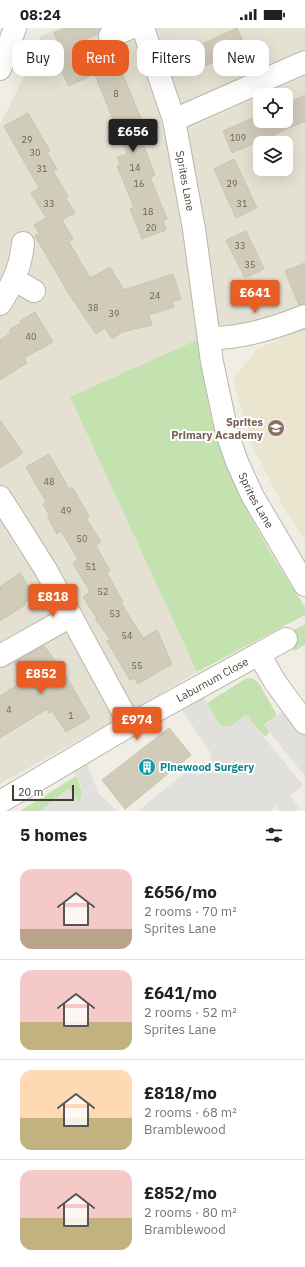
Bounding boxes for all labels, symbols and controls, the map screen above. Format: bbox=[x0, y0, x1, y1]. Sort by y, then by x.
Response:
text: 08:24 bbox=[20, 5, 61, 24]
chip: Buy bbox=[12, 40, 64, 76]
chip: Rent bbox=[72, 40, 129, 76]
chip: Filters bbox=[137, 40, 205, 76]
chip: New bbox=[213, 40, 269, 76]
house number: 8 bbox=[113, 88, 119, 99]
map controls bbox=[253, 88, 293, 176]
button: locate bbox=[253, 88, 293, 128]
pin: £656 bbox=[109, 119, 157, 153]
text: £656 bbox=[118, 123, 148, 140]
house number: 109 bbox=[230, 132, 246, 143]
house number: 29 bbox=[22, 134, 32, 145]
button: layers bbox=[253, 136, 293, 176]
house number: 30 bbox=[30, 147, 40, 158]
street label: Sprites Lane bbox=[173, 150, 198, 212]
house number: 14 bbox=[130, 162, 140, 173]
house number: 31 bbox=[37, 163, 47, 174]
house number: 16 bbox=[134, 178, 144, 189]
house number: 29 bbox=[227, 178, 237, 189]
house number: 33 bbox=[44, 198, 54, 209]
house number: 31 bbox=[237, 198, 247, 209]
house number: 18 bbox=[143, 206, 153, 217]
house number: 20 bbox=[146, 222, 156, 233]
house number: 33 bbox=[235, 240, 245, 251]
house number: 35 bbox=[245, 259, 255, 270]
pin: £641 bbox=[231, 280, 279, 314]
text: £641 bbox=[240, 284, 270, 301]
house number: 24 bbox=[150, 290, 160, 301]
house number: 38 bbox=[88, 302, 98, 313]
house number: 39 bbox=[109, 308, 119, 319]
house number: 40 bbox=[26, 331, 36, 342]
place label: Sprites Primary Academy bbox=[171, 415, 263, 442]
school or university icon: Sprites Primary Academy bbox=[266, 418, 286, 438]
street label: Sprites Lane bbox=[236, 470, 277, 530]
house number: 48 bbox=[44, 476, 54, 487]
house number: 49 bbox=[61, 505, 71, 516]
house number: 50 bbox=[77, 533, 87, 544]
house number: 51 bbox=[86, 561, 96, 572]
pin: £818 bbox=[29, 584, 77, 618]
house number: 52 bbox=[98, 586, 108, 597]
text: £818 bbox=[38, 588, 68, 605]
house number: 53 bbox=[110, 608, 120, 619]
house number: 54 bbox=[122, 630, 132, 641]
street label: Laburnum Close bbox=[174, 654, 251, 705]
house number: 55 bbox=[132, 660, 142, 671]
pin: £852 bbox=[17, 661, 65, 695]
text: £852 bbox=[26, 665, 56, 682]
house number: 4 bbox=[6, 704, 12, 715]
pin: £974 bbox=[113, 707, 161, 741]
house number: 1 bbox=[68, 710, 74, 721]
text: £974 bbox=[122, 711, 152, 728]
building icon: Pinewood Surgery bbox=[137, 757, 157, 777]
place label: Pinewood Surgery bbox=[160, 760, 254, 774]
scale bar bbox=[12, 783, 74, 802]
text: 20 m bbox=[18, 785, 43, 799]
text: 5 homes bbox=[20, 824, 87, 846]
icon: filters bbox=[263, 824, 285, 846]
text: £656/mo bbox=[144, 881, 217, 903]
icon: home bbox=[52, 885, 100, 933]
text: 2 rooms · 70 m² bbox=[144, 903, 237, 920]
text: Sprites Lane bbox=[144, 920, 216, 937]
text: £641/mo bbox=[144, 982, 217, 1004]
icon: home bbox=[52, 986, 100, 1034]
text: 2 rooms · 52 m² bbox=[144, 1004, 237, 1021]
text: Sprites Lane bbox=[144, 1021, 216, 1038]
text: £818/mo bbox=[144, 1082, 217, 1104]
icon: home bbox=[52, 1086, 100, 1134]
text: 2 rooms · 68 m² bbox=[144, 1104, 237, 1121]
text: Bramblewood bbox=[144, 1121, 226, 1138]
text: £852/mo bbox=[144, 1182, 217, 1204]
icon: home bbox=[52, 1186, 100, 1234]
text: 2 rooms · 80 m² bbox=[144, 1204, 237, 1221]
text: Bramblewood bbox=[144, 1221, 226, 1238]

